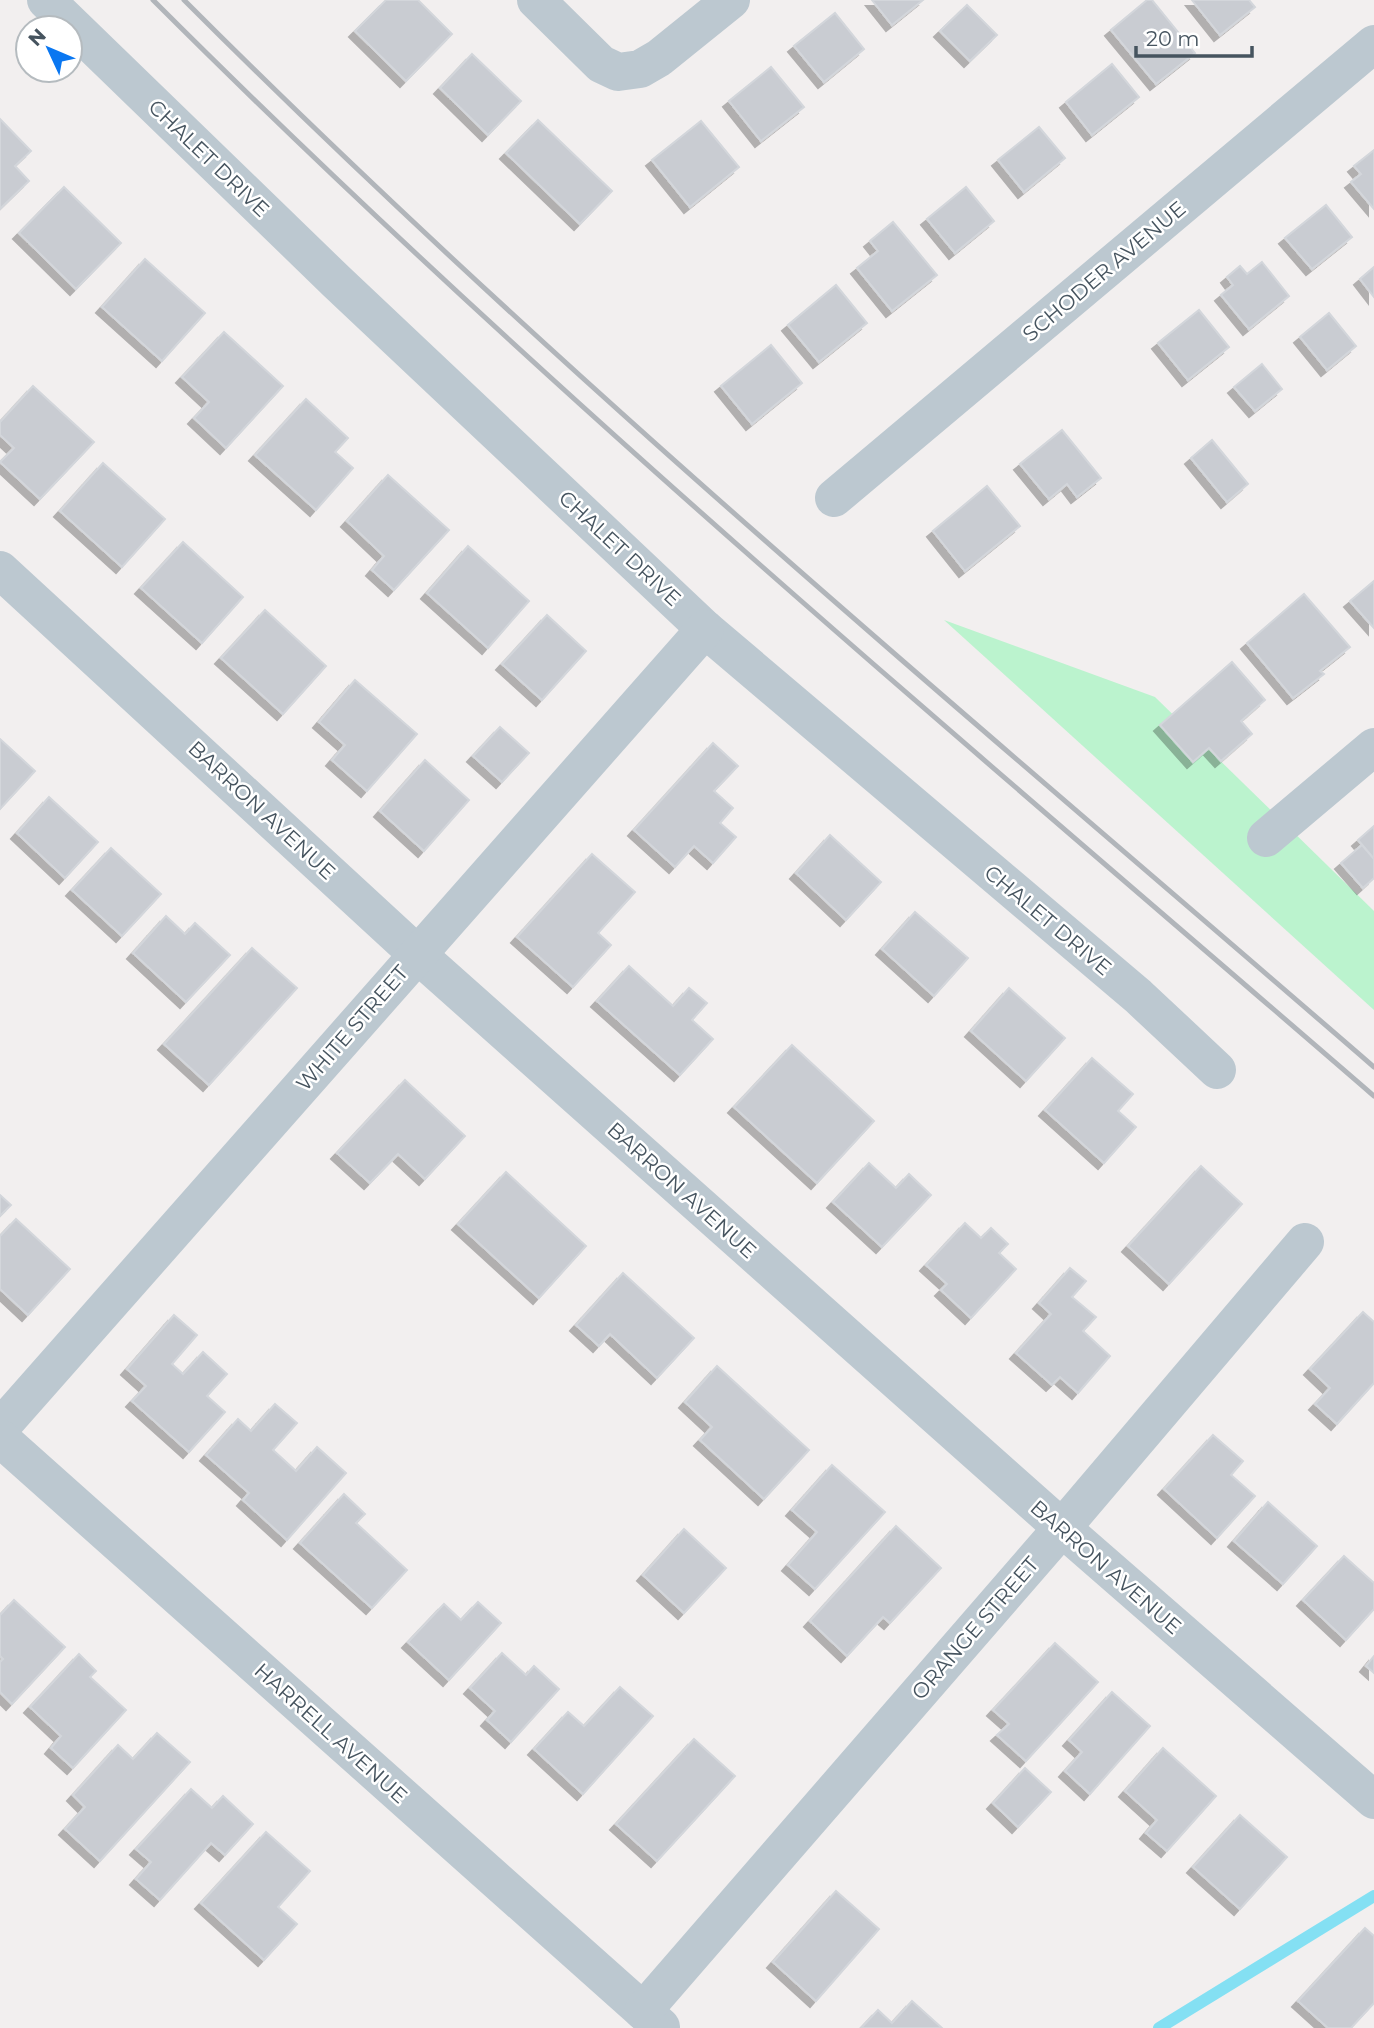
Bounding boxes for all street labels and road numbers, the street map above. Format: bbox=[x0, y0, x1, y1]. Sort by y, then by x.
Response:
street label: CHALET DRIVE bbox=[144, 94, 274, 222]
street label: SCHODER AVENUE bbox=[1017, 196, 1191, 346]
street label: CHALET DRIVE bbox=[554, 485, 686, 611]
street label: BARRON AVENUE bbox=[183, 735, 341, 885]
street label: CHALET DRIVE bbox=[979, 860, 1117, 980]
street label: WHITE STREET bbox=[291, 960, 413, 1096]
street label: BARRON AVENUE bbox=[602, 1117, 762, 1263]
street label: BARRON AVENUE bbox=[1025, 1495, 1187, 1639]
street label: ORANGE STREET bbox=[906, 1552, 1044, 1704]
street label: HARRELL AVENUE bbox=[249, 1658, 413, 1808]

